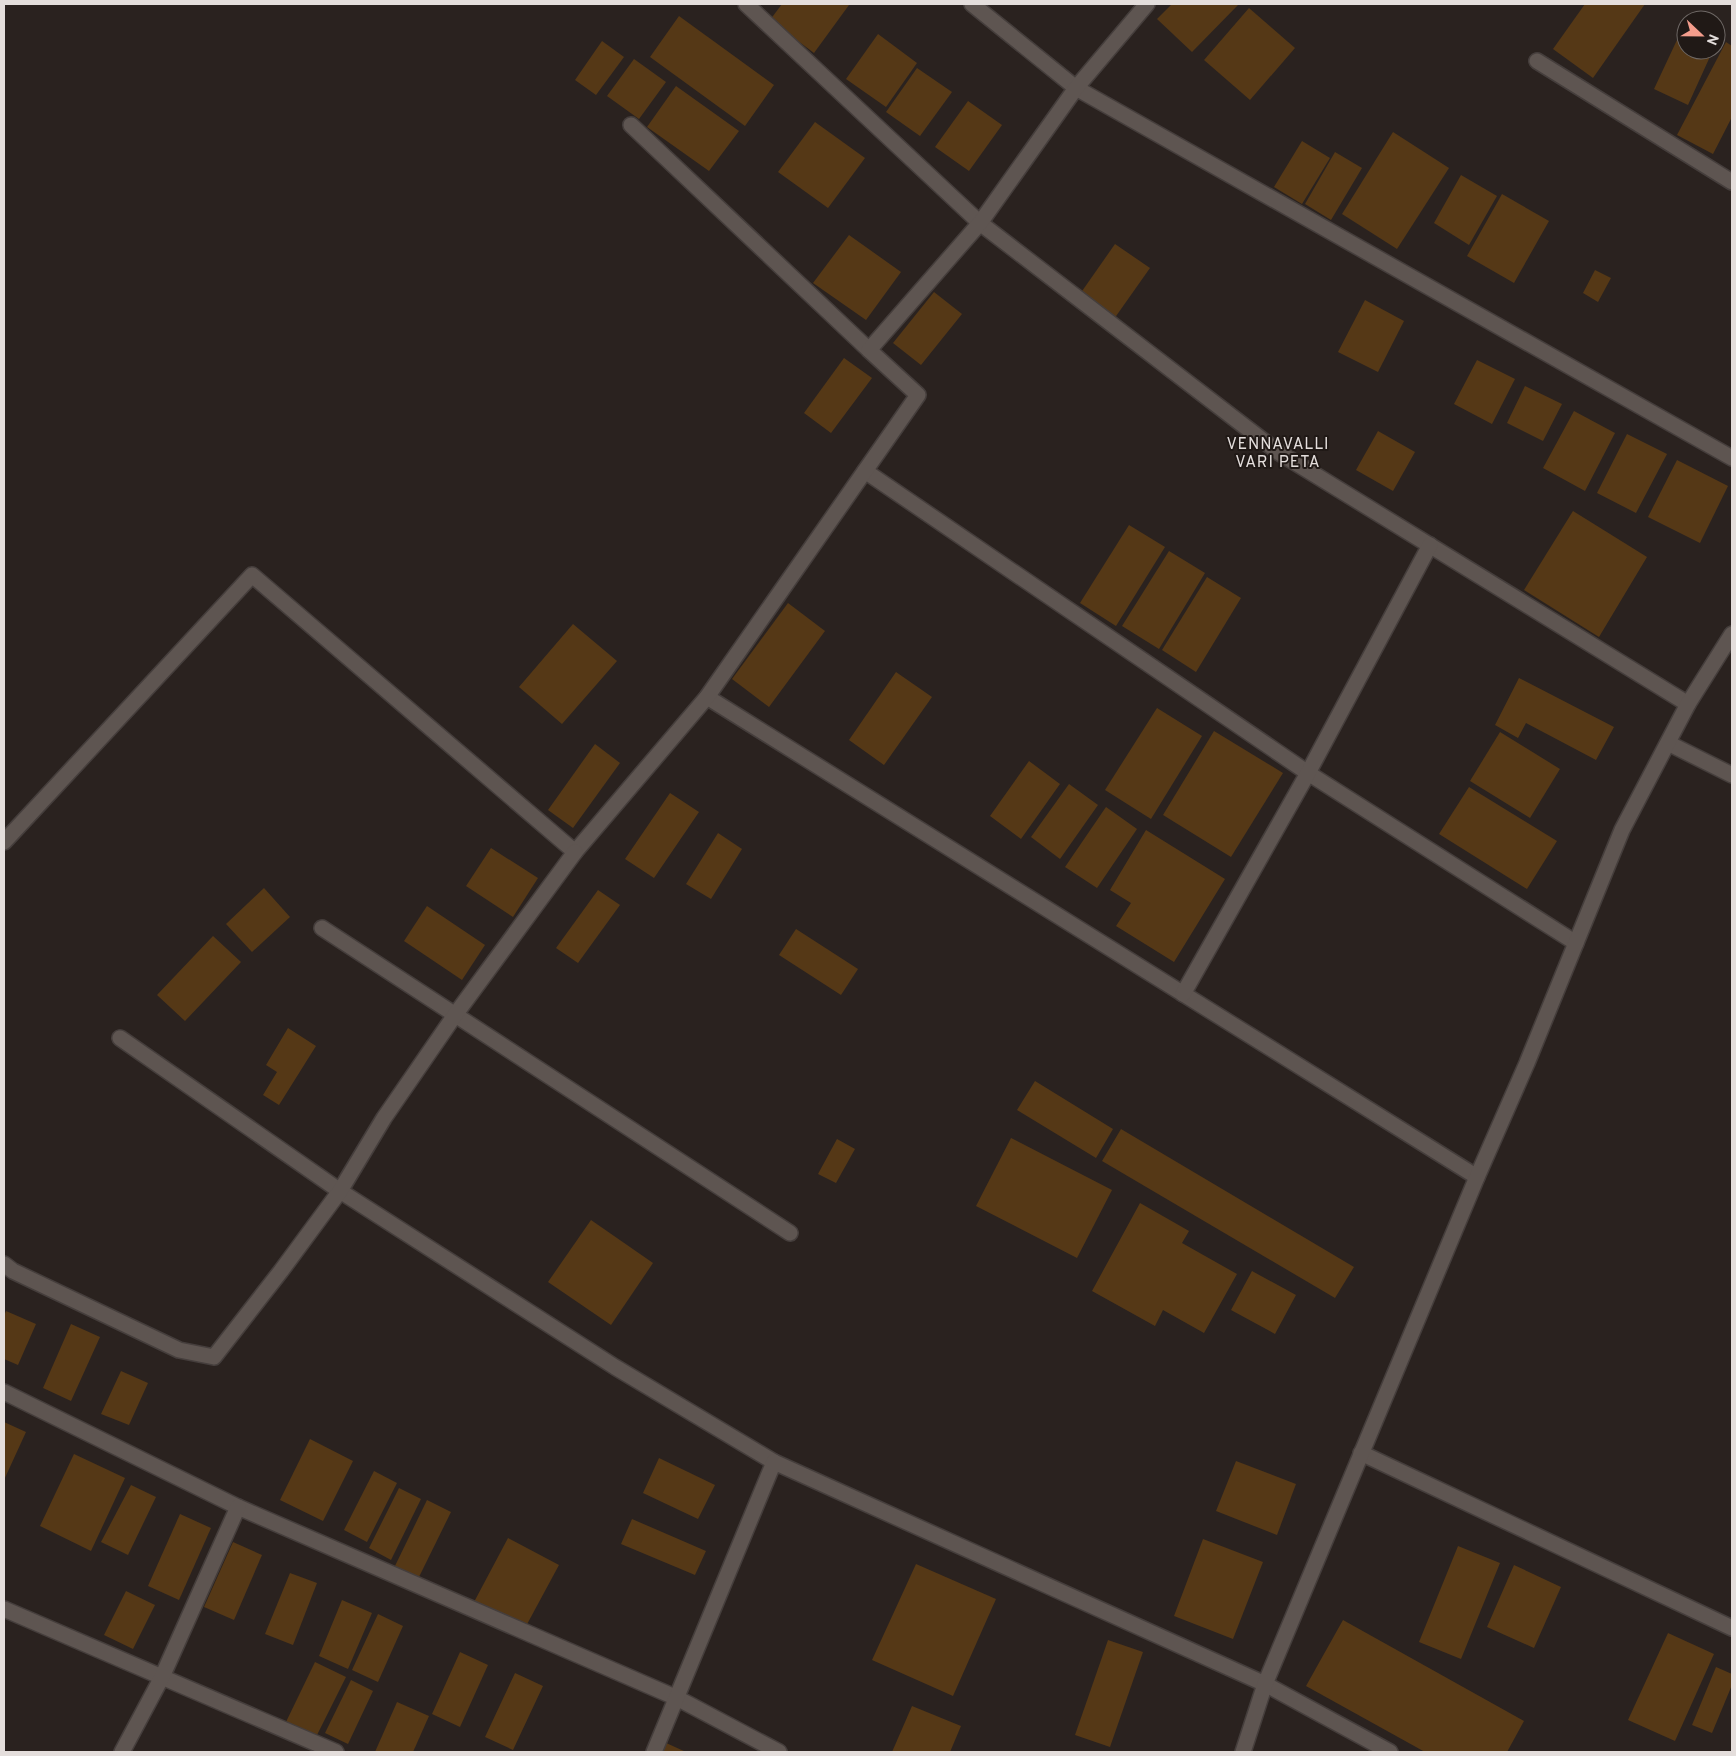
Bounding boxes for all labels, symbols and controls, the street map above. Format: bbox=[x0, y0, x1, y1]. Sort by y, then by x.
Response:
north arrow bbox=[1676, 10, 1726, 60]
text: N bbox=[1702, 31, 1721, 47]
district label: VENNAVALLI VARI PETA bbox=[1226, 435, 1330, 473]

